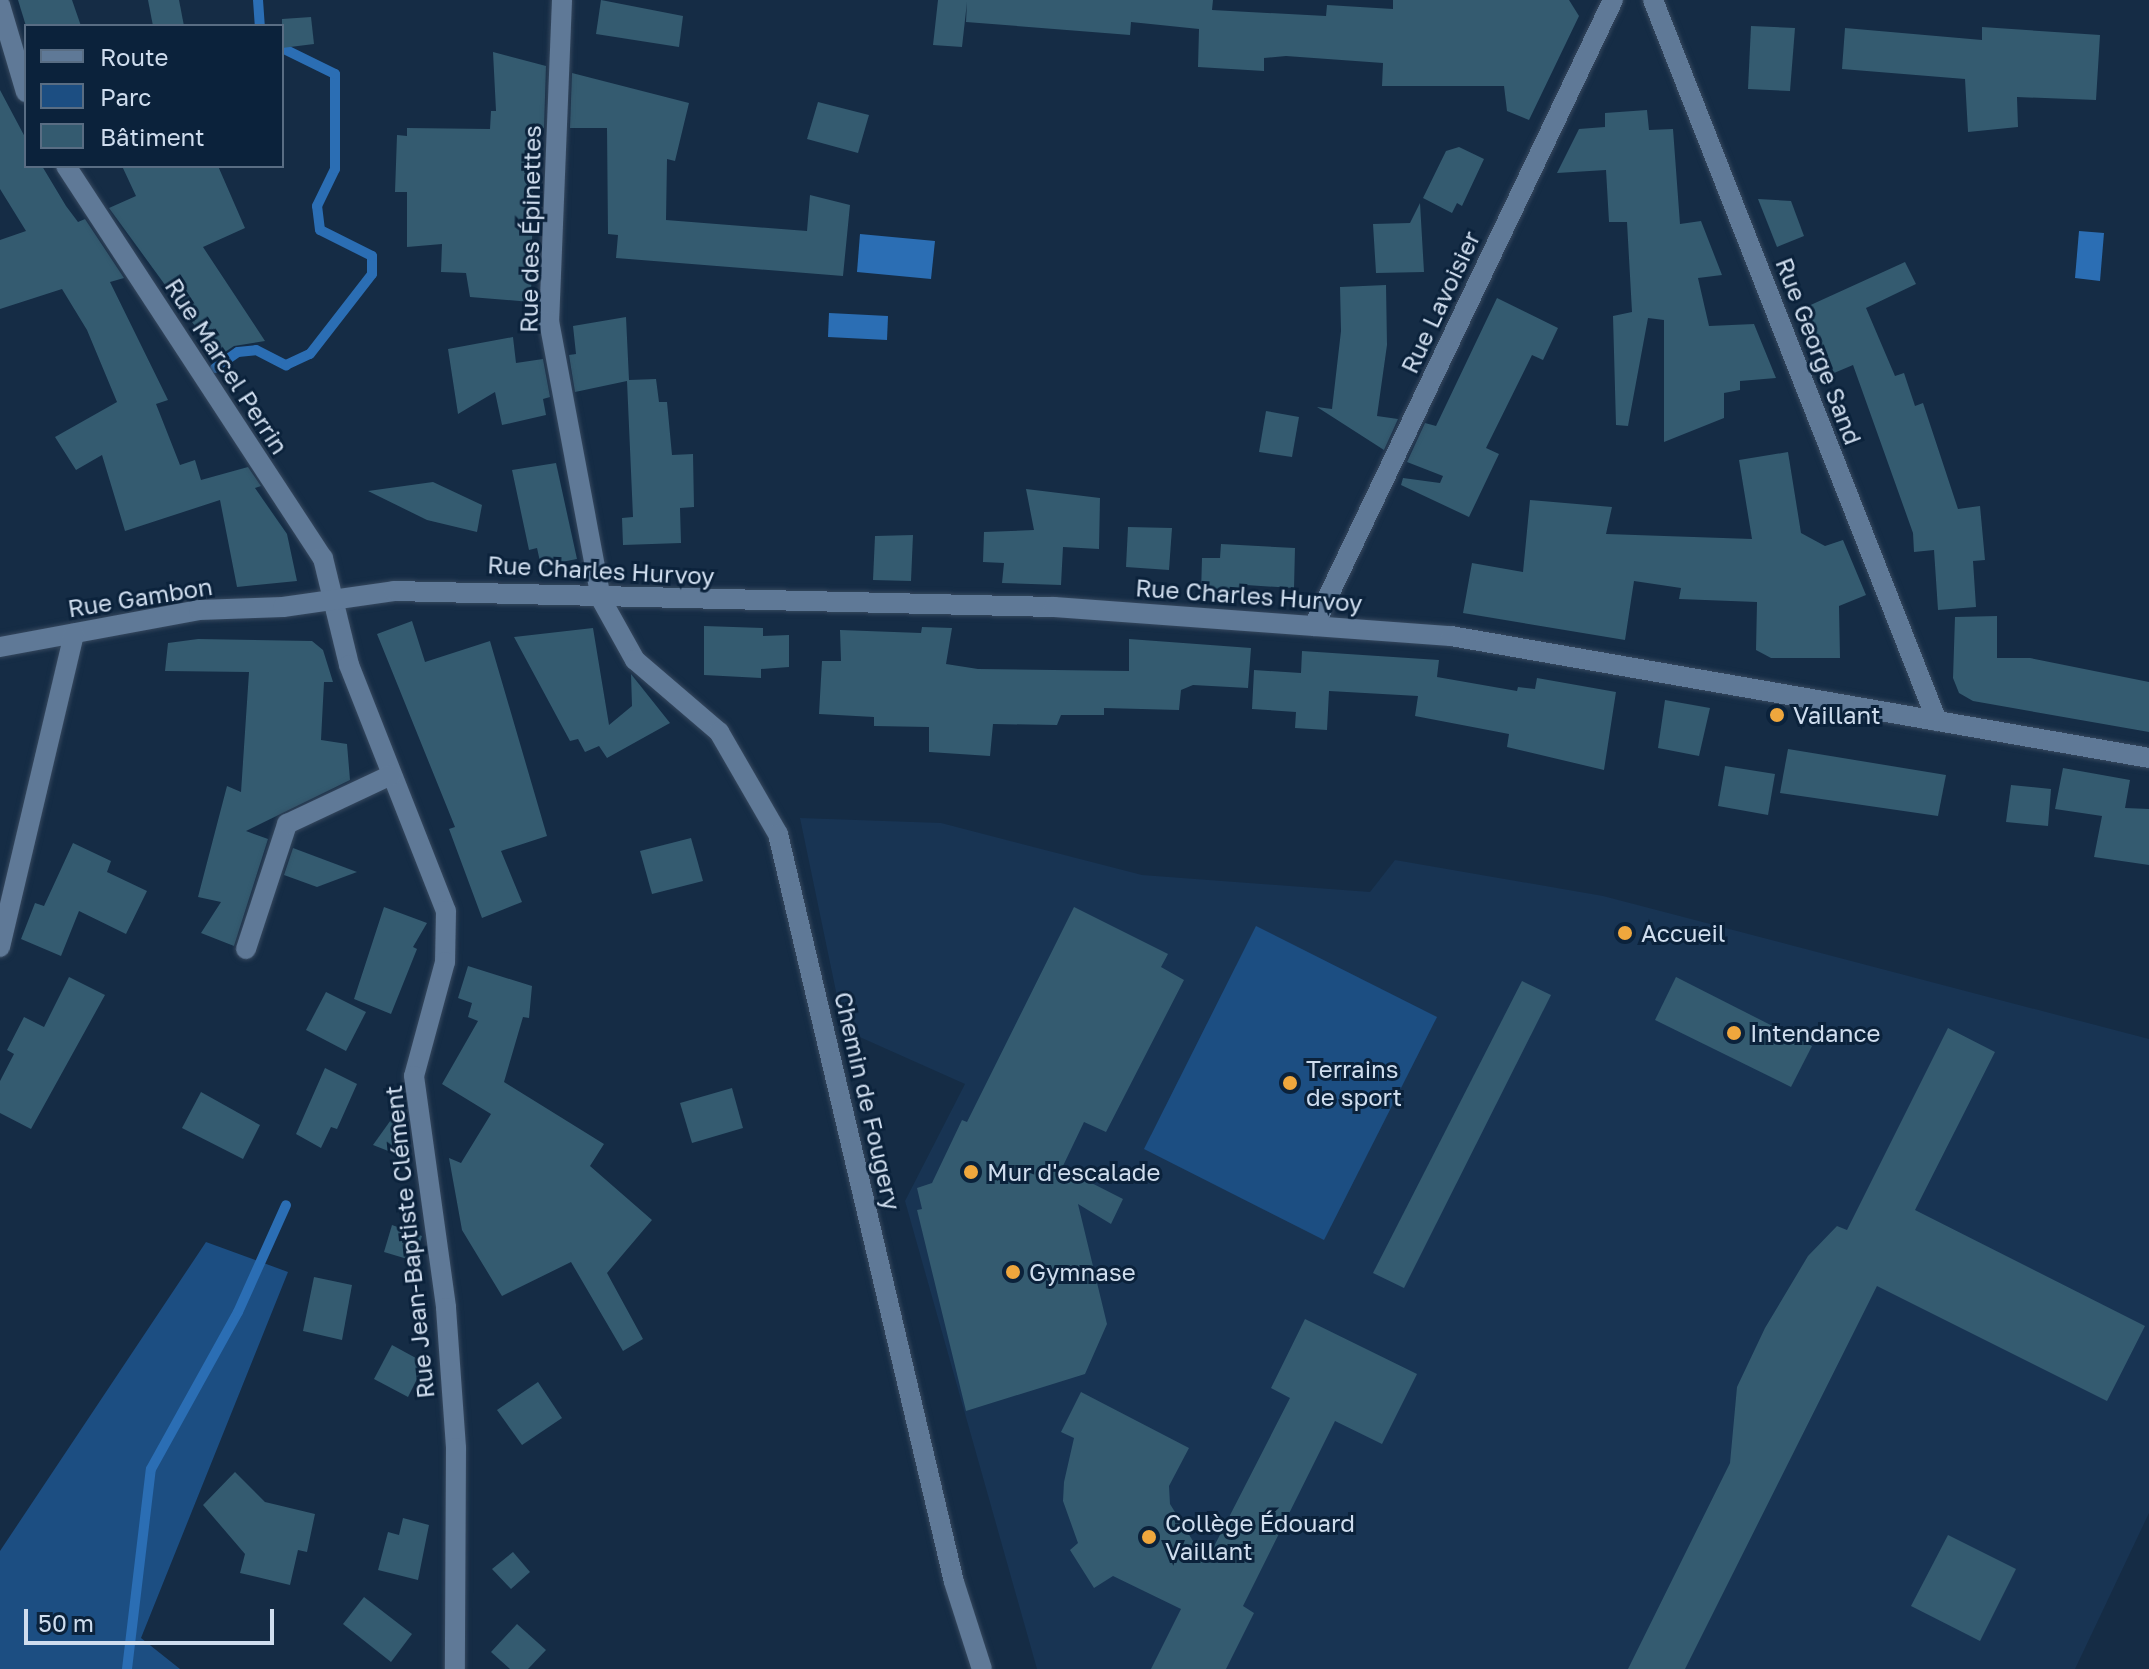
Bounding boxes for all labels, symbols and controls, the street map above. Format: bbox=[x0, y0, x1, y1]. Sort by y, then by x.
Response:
legend bbox=[24, 24, 284, 168]
text: Route bbox=[100, 42, 169, 71]
text: Parc bbox=[100, 82, 151, 111]
text: Bâtiment bbox=[100, 122, 205, 151]
street label: Rue des Épinettes bbox=[514, 125, 546, 333]
street label: Rue Lavoisier bbox=[1395, 226, 1485, 378]
street label: Rue George Sand bbox=[1770, 254, 1868, 448]
street label: Rue Marcel Perrin bbox=[159, 273, 295, 459]
street label: Rue Charles Hurvoy bbox=[487, 550, 715, 590]
street label: Rue Gambon bbox=[66, 571, 214, 623]
street label: Rue Charles Hurvoy bbox=[1135, 573, 1363, 617]
place label: Vaillant bbox=[1793, 701, 1881, 729]
marker: Vaillant bbox=[1768, 706, 1786, 724]
place label: Accueil bbox=[1641, 919, 1726, 947]
marker: Accueil bbox=[1616, 924, 1634, 942]
street label: Chemin de Fougery bbox=[829, 989, 907, 1213]
place label: Intendance bbox=[1750, 1019, 1880, 1047]
marker: Intendance bbox=[1725, 1024, 1743, 1042]
place label: Terrains de sport bbox=[1306, 1055, 1402, 1111]
marker: Terrains de sport bbox=[1281, 1074, 1299, 1092]
street label: Rue Jean-Baptiste Clément bbox=[378, 1084, 440, 1400]
place label: Mur d'escalade bbox=[987, 1158, 1161, 1186]
marker: Mur d'escalade bbox=[962, 1163, 980, 1181]
place label: Gymnase bbox=[1029, 1258, 1136, 1286]
marker: Gymnase bbox=[1004, 1263, 1022, 1281]
place label: Collège Édouard Vaillant bbox=[1165, 1509, 1355, 1565]
marker: Collège Édouard Vaillant bbox=[1140, 1528, 1158, 1546]
scale bar bbox=[28, 1593, 278, 1643]
text: 50 m bbox=[38, 1608, 94, 1637]

